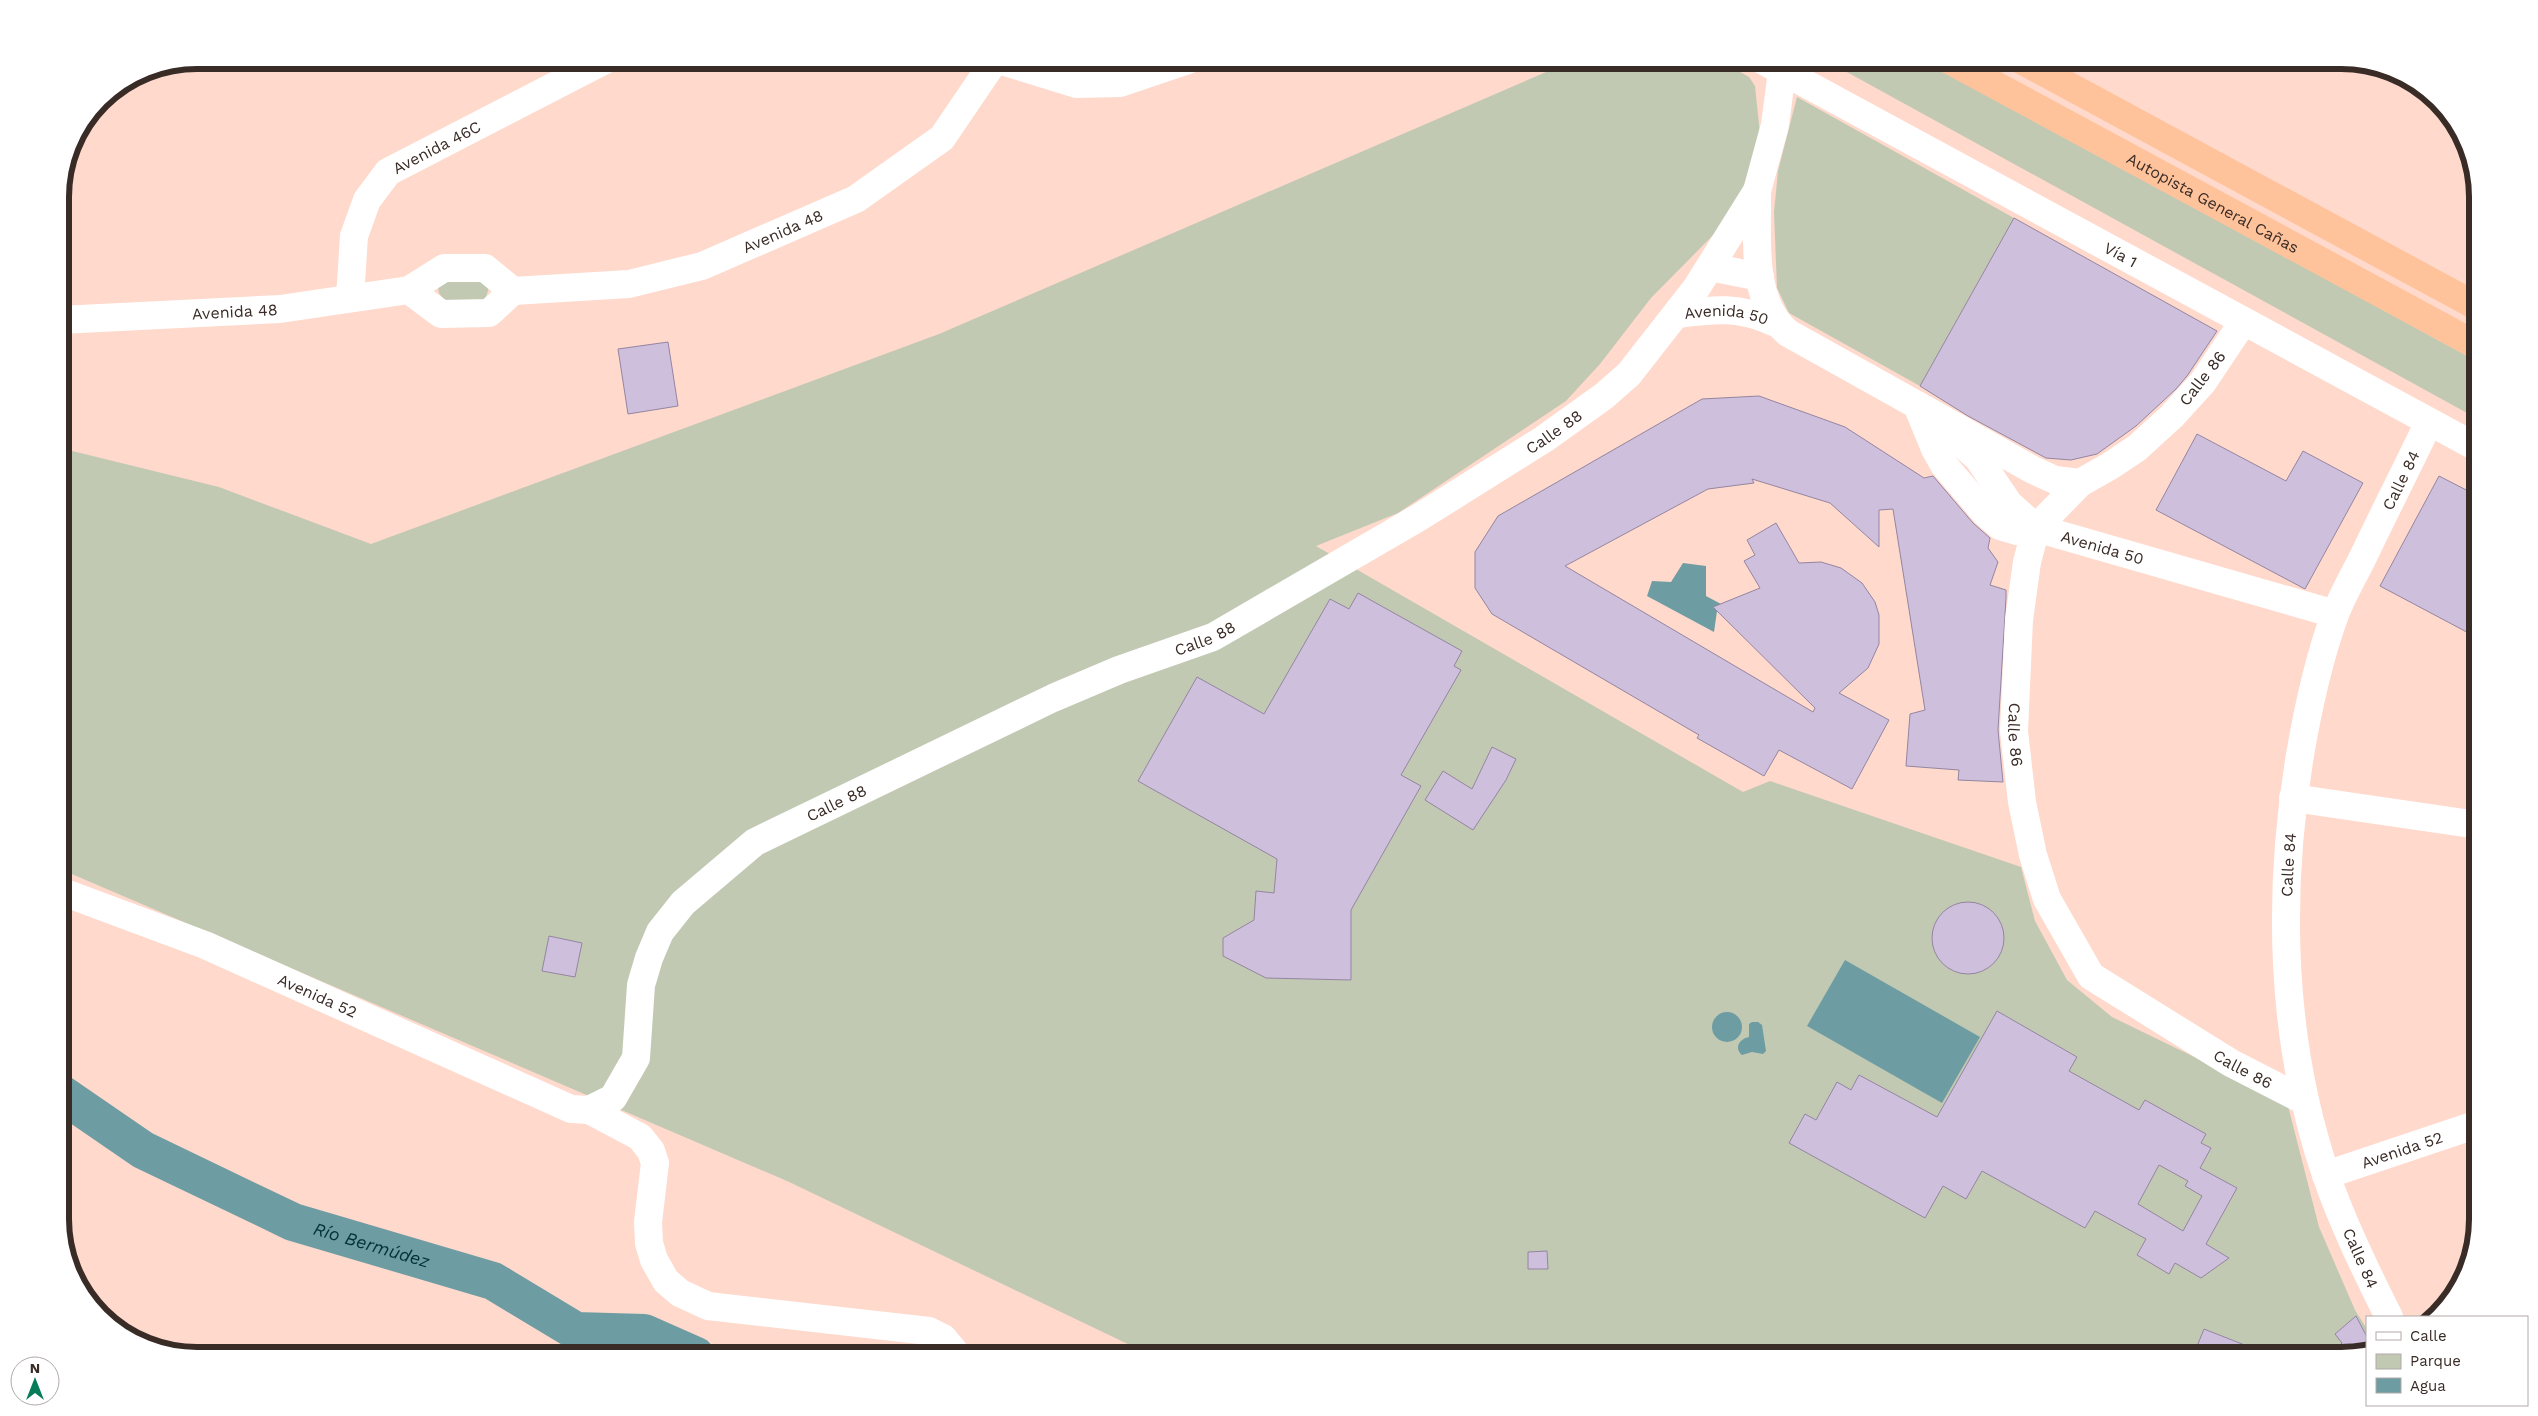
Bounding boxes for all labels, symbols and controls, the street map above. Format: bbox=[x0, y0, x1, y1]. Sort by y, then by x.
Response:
street label: Avenida 46C bbox=[390, 117, 484, 178]
street label: Autopista General Cañas bbox=[2123, 149, 2302, 257]
street label: Avenida 48 bbox=[740, 206, 826, 257]
street label: Vía 1 bbox=[2101, 238, 2140, 271]
street label: Avenida 48 bbox=[192, 300, 278, 323]
street label: Avenida 50 bbox=[1683, 301, 1771, 329]
street label: Calle 86 bbox=[2175, 347, 2230, 409]
street label: Calle 88 bbox=[1522, 406, 1586, 458]
street label: Calle 84 bbox=[2378, 447, 2424, 513]
street label: Avenida 50 bbox=[2059, 527, 2146, 569]
street label: Calle 88 bbox=[1172, 617, 1239, 660]
street label: Calle 86 bbox=[2004, 702, 2027, 768]
street label: Calle 88 bbox=[803, 781, 870, 826]
street label: Calle 84 bbox=[2277, 832, 2300, 897]
street label: Avenida 52 bbox=[275, 970, 360, 1022]
street label: Calle 86 bbox=[2210, 1046, 2276, 1093]
street label: Avenida 52 bbox=[2359, 1128, 2445, 1172]
water label: Río Bermúdez bbox=[311, 1218, 433, 1272]
street label: Calle 84 bbox=[2339, 1225, 2382, 1292]
legend bbox=[2366, 1316, 2528, 1406]
text: Calle bbox=[2410, 1327, 2447, 1345]
text: Parque bbox=[2410, 1352, 2461, 1370]
north arrow bbox=[10, 1356, 60, 1406]
text: N bbox=[30, 1360, 40, 1376]
text: Agua bbox=[2410, 1377, 2446, 1395]

